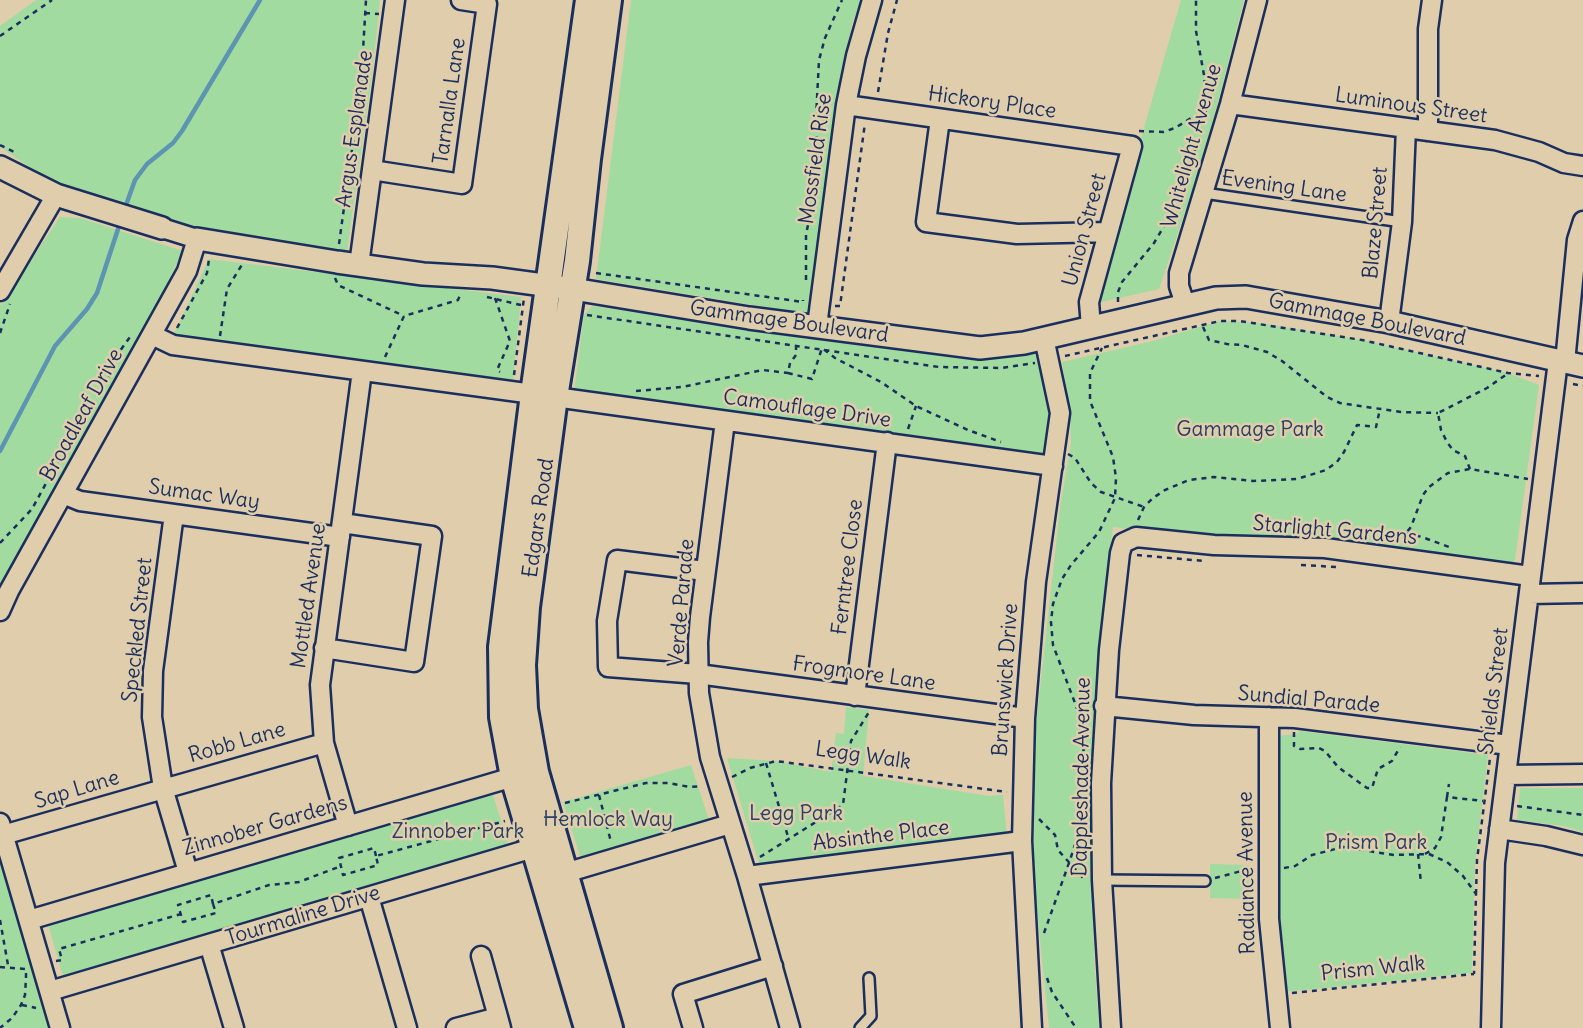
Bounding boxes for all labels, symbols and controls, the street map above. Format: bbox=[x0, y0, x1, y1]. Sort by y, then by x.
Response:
street label: Tarnalla Lane bbox=[429, 36, 471, 166]
street label: Argus Esplanade bbox=[331, 49, 379, 209]
street label: Whitelight Avenue bbox=[1157, 61, 1227, 231]
street label: Hickory Place bbox=[926, 82, 1058, 124]
street label: Luminous Street bbox=[1333, 83, 1489, 129]
street label: Mossfield Rise bbox=[794, 92, 838, 226]
street label: Evening Lane bbox=[1220, 166, 1348, 208]
street label: Blaze Street bbox=[1359, 166, 1393, 280]
street label: Union Street bbox=[1058, 171, 1112, 289]
street label: Gammage Boulevard bbox=[1266, 289, 1468, 351]
street label: Gammage Boulevard bbox=[688, 296, 890, 348]
street label: Broadleaf Drive bbox=[35, 344, 129, 486]
street label: Camouflage Drive bbox=[721, 385, 893, 433]
park label: Gammage Park bbox=[1176, 417, 1324, 443]
street label: Edgars Road bbox=[518, 457, 560, 579]
street label: Sumac Way bbox=[147, 475, 261, 515]
street label: Ferntree Close bbox=[827, 498, 869, 636]
street label: Starlight Gardens bbox=[1252, 511, 1418, 551]
street label: Mottled Avenue bbox=[286, 522, 332, 670]
street label: Verde Parade bbox=[664, 538, 700, 668]
street label: Speckled Street bbox=[118, 556, 158, 704]
street label: Brunswick Drive bbox=[988, 603, 1024, 757]
street label: Shields Street bbox=[1474, 626, 1514, 756]
street label: Frogmore Lane bbox=[791, 651, 937, 697]
street label: Dappleshade Avenue bbox=[1068, 677, 1096, 877]
street label: Sundial Parade bbox=[1237, 681, 1381, 719]
street label: Robb Lane bbox=[186, 717, 288, 769]
street label: Legg Walk bbox=[814, 737, 912, 775]
street label: Sap Lane bbox=[32, 765, 122, 815]
street label: Zinnober Gardens bbox=[180, 790, 350, 862]
street label: Radiance Avenue bbox=[1233, 791, 1261, 955]
park label: Legg Park bbox=[749, 801, 843, 827]
park label: Hemlock Way bbox=[543, 807, 673, 833]
street label: Absinthe Place bbox=[811, 815, 951, 857]
park label: Zinnober Park bbox=[392, 819, 524, 845]
park label: Prism Park bbox=[1325, 830, 1427, 856]
street label: Tourmaline Drive bbox=[223, 881, 383, 951]
street label: Prism Walk bbox=[1320, 951, 1426, 987]

